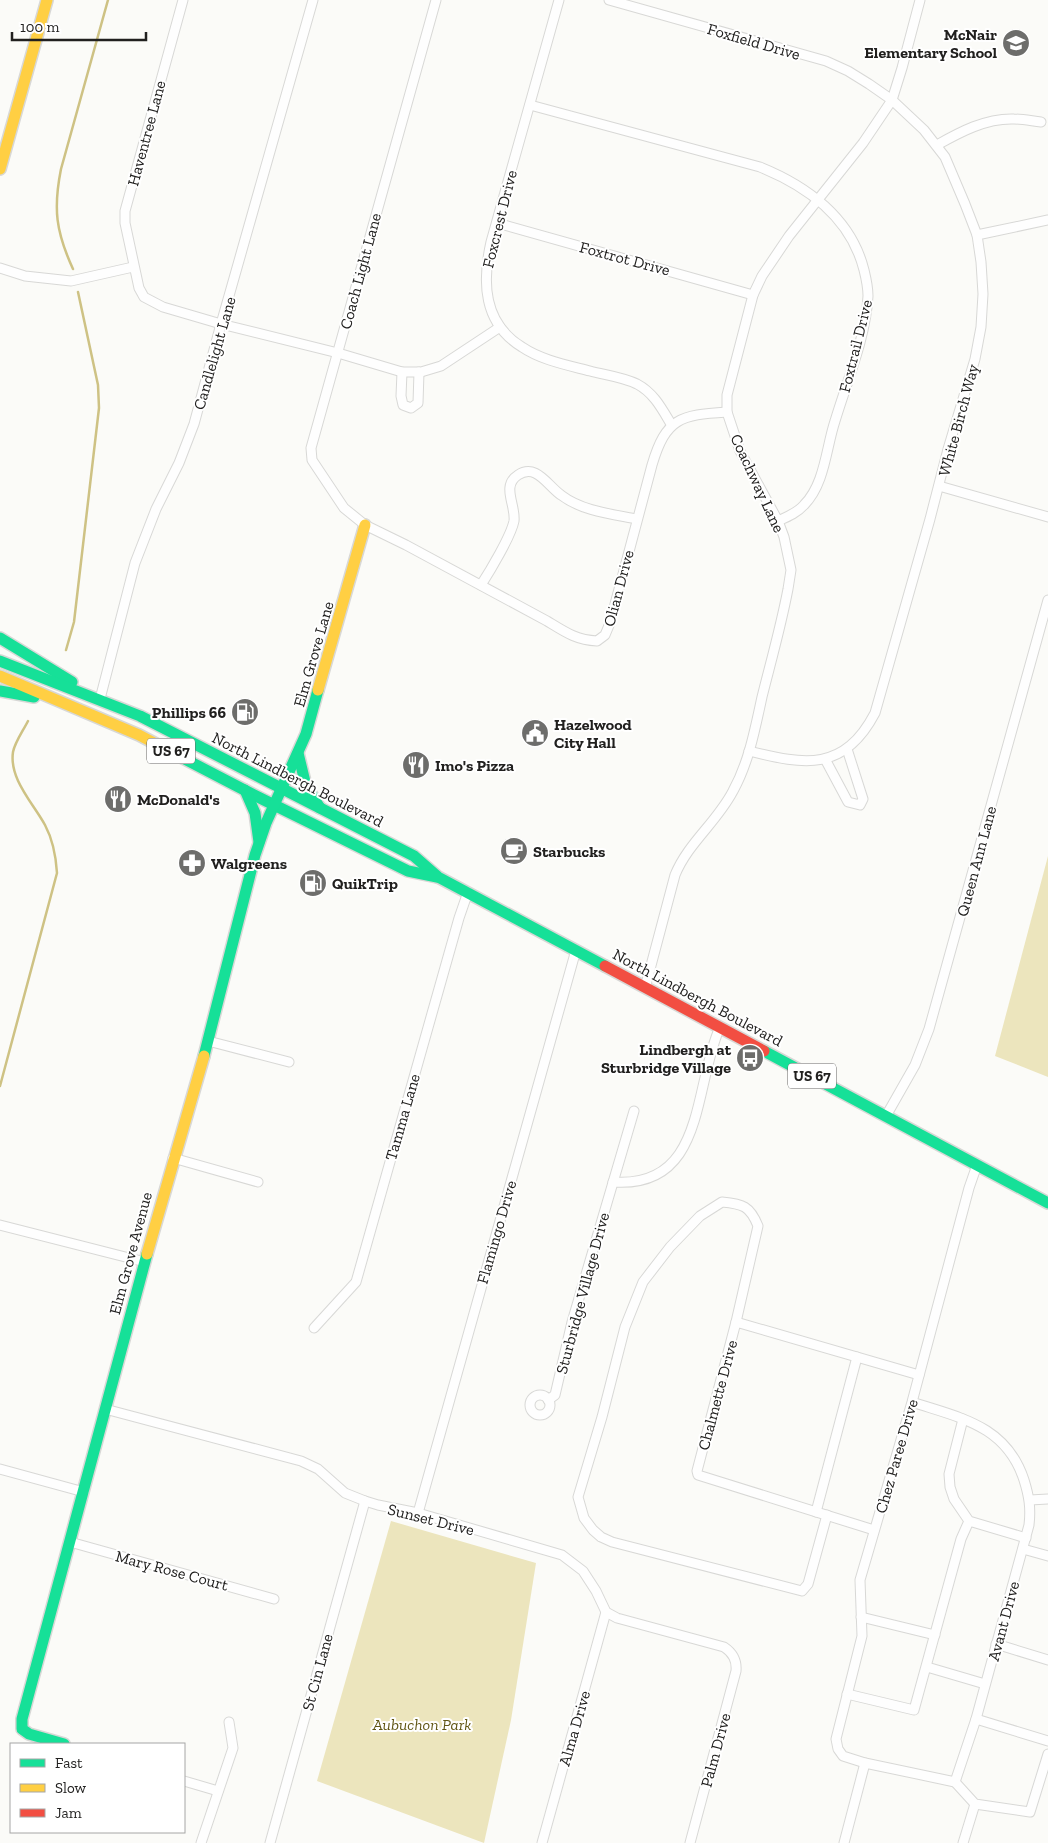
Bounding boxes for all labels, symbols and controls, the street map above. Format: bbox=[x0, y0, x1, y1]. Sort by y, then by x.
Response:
scale bar bbox=[12, 10, 146, 42]
text: 100 m bbox=[20, 18, 59, 36]
street label: Foxfield Drive bbox=[705, 19, 802, 64]
place label: McNair Elementary School bbox=[864, 25, 997, 62]
school or university icon: McNair Elementary School bbox=[1001, 28, 1031, 58]
street label: Haventree Lane bbox=[123, 78, 170, 188]
street label: Foxcrest Drive bbox=[478, 168, 521, 270]
street label: Coach Light Lane bbox=[336, 211, 385, 331]
street label: Foxtrot Drive bbox=[578, 237, 672, 280]
street label: Candlelight Lane bbox=[189, 294, 240, 412]
street label: Foxtrail Drive bbox=[835, 298, 876, 395]
street label: White Birch Way bbox=[934, 361, 983, 478]
street label: Coachway Lane bbox=[726, 431, 789, 536]
street label: Olian Drive bbox=[599, 548, 638, 628]
street label: Elm Grove Lane bbox=[289, 599, 338, 709]
fuel station icon: Phillips 66 bbox=[230, 697, 260, 727]
place label: Phillips 66 bbox=[152, 703, 226, 722]
place label: Hazelwood City Hall bbox=[554, 715, 632, 752]
public building icon: Hazelwood City Hall bbox=[520, 718, 550, 748]
street label: North Lindbergh Boulevard bbox=[209, 728, 387, 831]
road number: US 67 bbox=[147, 738, 195, 764]
restaurant icon: Imo's Pizza bbox=[401, 750, 431, 780]
place label: Imo's Pizza bbox=[435, 756, 514, 775]
restaurant icon: McDonald's bbox=[103, 784, 133, 814]
place label: McDonald's bbox=[137, 790, 220, 809]
street label: Queen Ann Lane bbox=[953, 804, 1000, 918]
cafe icon: Starbucks bbox=[499, 836, 529, 866]
place label: Starbucks bbox=[533, 842, 605, 861]
pharmacy icon: Walgreens bbox=[177, 848, 207, 878]
place label: Walgreens bbox=[211, 854, 287, 873]
fuel station icon: QuikTrip bbox=[298, 868, 328, 898]
place label: QuikTrip bbox=[332, 874, 398, 893]
street label: North Lindbergh Boulevard bbox=[610, 945, 786, 1050]
place label: Lindbergh at Sturbridge Village bbox=[601, 1040, 732, 1077]
bus stop icon: Lindbergh at Sturbridge Village bbox=[735, 1043, 765, 1073]
road number: US 67 bbox=[788, 1064, 836, 1088]
street label: Tamma Lane bbox=[381, 1072, 424, 1163]
street label: Flamingo Drive bbox=[473, 1178, 520, 1286]
street label: Elm Grove Avenue bbox=[105, 1190, 156, 1316]
street label: Sturbridge Village Drive bbox=[552, 1210, 613, 1376]
street label: Chalmette Drive bbox=[694, 1338, 741, 1452]
street label: Chez Paree Drive bbox=[871, 1397, 922, 1515]
street label: Sunset Drive bbox=[386, 1500, 476, 1539]
street label: Mary Rose Court bbox=[113, 1546, 230, 1595]
street label: Avant Drive bbox=[984, 1579, 1023, 1663]
street label: St Cin Lane bbox=[298, 1632, 337, 1713]
street label: Alma Drive bbox=[555, 1688, 594, 1768]
street label: Palm Drive bbox=[696, 1711, 735, 1789]
park label: Aubuchon Park bbox=[372, 1715, 471, 1734]
legend bbox=[10, 1743, 185, 1833]
text: Fast bbox=[55, 1754, 83, 1772]
text: Slow bbox=[55, 1779, 87, 1797]
text: Jam bbox=[55, 1804, 82, 1822]

